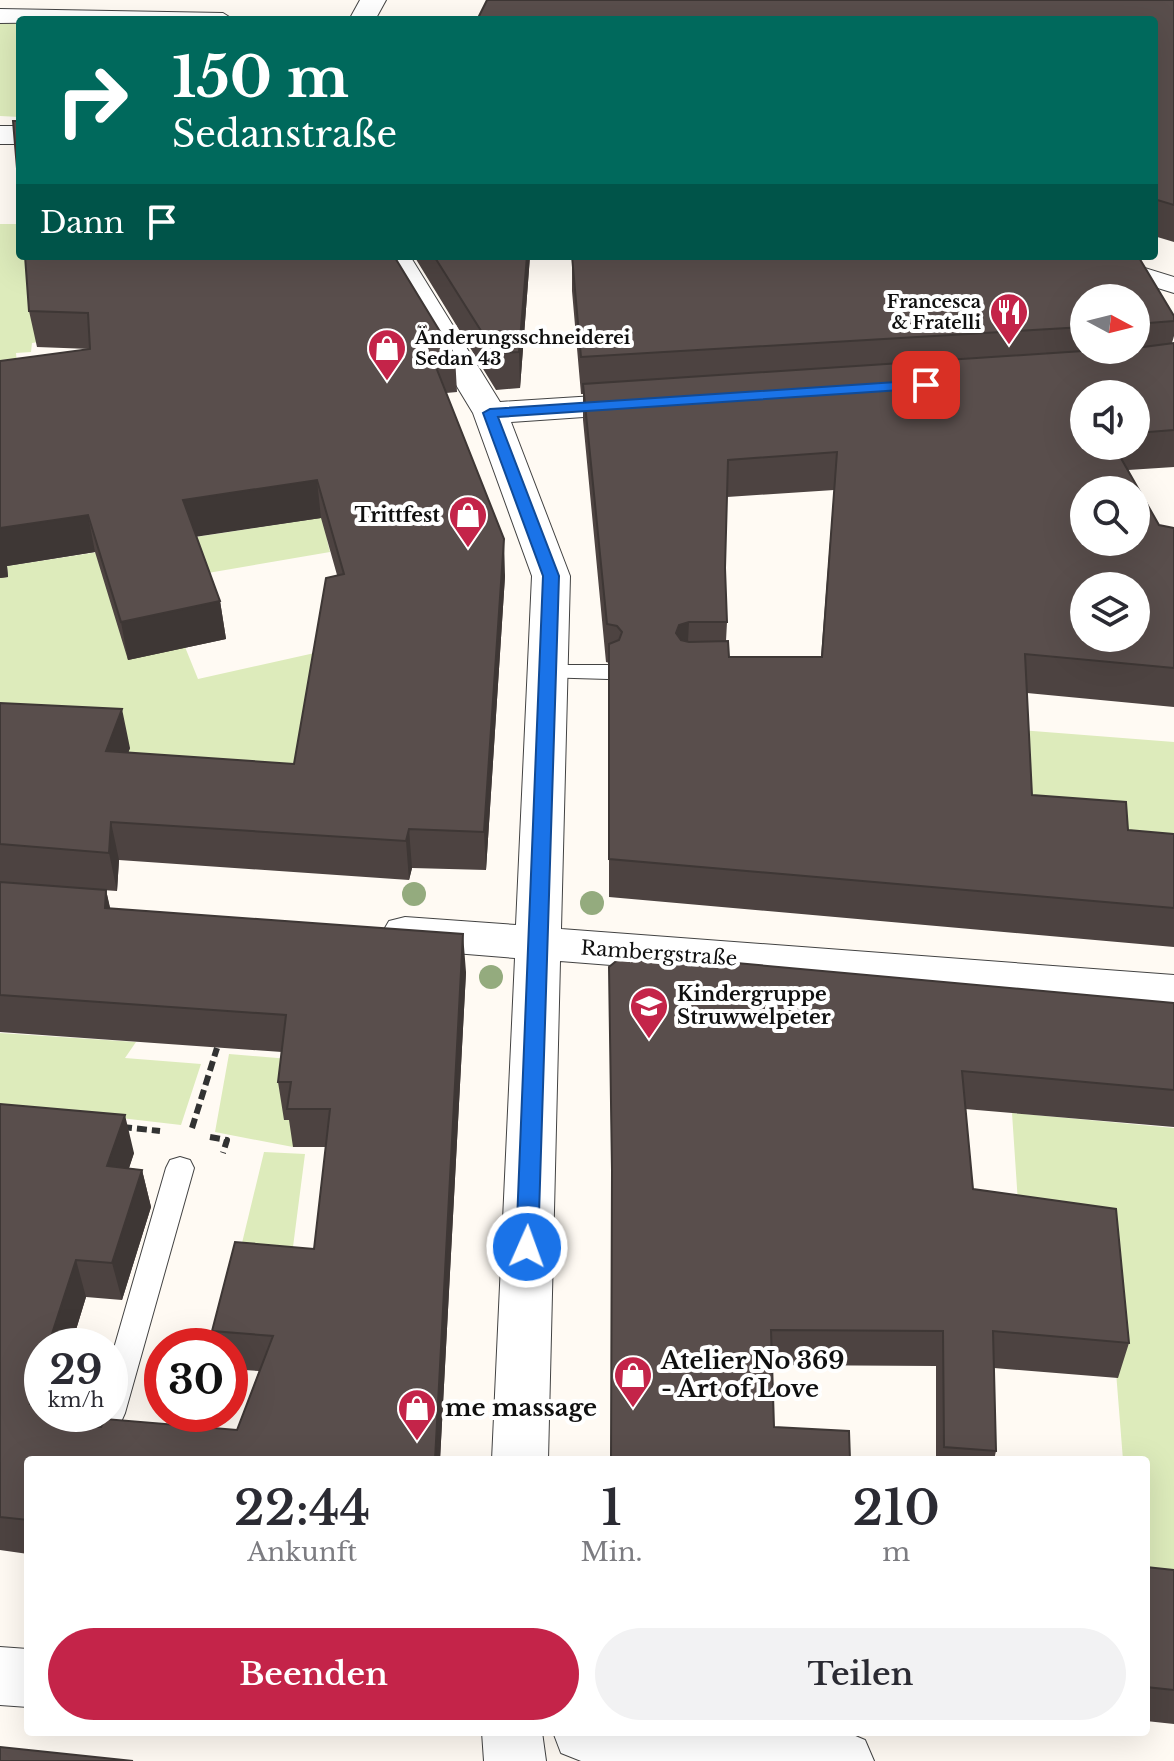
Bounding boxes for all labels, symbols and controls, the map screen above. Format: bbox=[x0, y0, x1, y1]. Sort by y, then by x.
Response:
text: 150 m bbox=[172, 43, 349, 112]
icon: right bbox=[40, 48, 144, 152]
text: Sedanstraße bbox=[172, 112, 397, 157]
icon: arrive bbox=[140, 200, 184, 244]
text: Dann bbox=[40, 204, 124, 241]
north arrow bbox=[1070, 284, 1150, 364]
map controls bbox=[1070, 284, 1150, 652]
place label: Francesca & Fratelli bbox=[887, 291, 982, 334]
restaurant icon: Francesca & Fratelli bbox=[988, 291, 1030, 346]
place label: Änderungsschneiderei Sedan 43 bbox=[414, 326, 631, 370]
shop icon: Änderungsschneiderei Sedan 43 bbox=[366, 327, 408, 382]
pin bbox=[892, 351, 960, 419]
icon: arrive bbox=[904, 363, 948, 407]
button: sound bbox=[1070, 380, 1150, 460]
button: search bbox=[1070, 476, 1150, 556]
shop icon: Trittfest bbox=[447, 494, 489, 549]
place label: Trittfest bbox=[354, 503, 440, 527]
button: layers bbox=[1070, 572, 1150, 652]
street label: Rambergstraße bbox=[580, 936, 738, 970]
place label: Kindergruppe Struwwelpeter bbox=[677, 982, 831, 1029]
school or university icon: Kindergruppe Struwwelpeter bbox=[628, 985, 670, 1040]
position arrow bbox=[485, 1205, 569, 1289]
speed limit sign: 30 bbox=[144, 1328, 248, 1432]
text: 29 bbox=[50, 1345, 103, 1395]
place label: Atelier No 369 - Art of Love bbox=[660, 1346, 844, 1403]
shop icon: Atelier No 369 - Art of Love bbox=[612, 1354, 654, 1409]
shop icon: me massage bbox=[396, 1387, 438, 1442]
text: km/h bbox=[48, 1388, 104, 1412]
place label: me massage bbox=[445, 1393, 597, 1422]
text: 22:44 bbox=[234, 1478, 370, 1538]
text: 1 bbox=[601, 1478, 622, 1538]
text: 210 bbox=[853, 1478, 940, 1538]
text: Ankunft bbox=[247, 1536, 357, 1568]
text: Min. bbox=[580, 1536, 643, 1568]
text: m bbox=[882, 1536, 910, 1568]
button: Beenden bbox=[48, 1628, 579, 1720]
button: Teilen bbox=[595, 1628, 1126, 1720]

